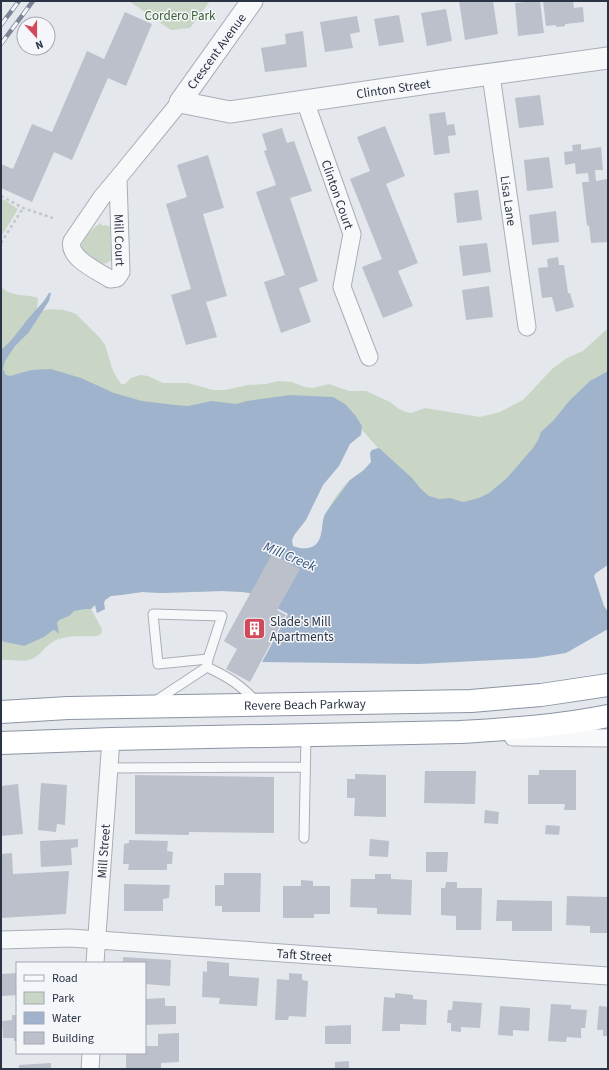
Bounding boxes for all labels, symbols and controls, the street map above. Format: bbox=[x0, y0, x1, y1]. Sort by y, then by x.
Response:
park label: Cordero Park bbox=[145, 7, 216, 25]
street label: Crescent Avenue bbox=[183, 10, 251, 93]
north arrow bbox=[16, 16, 56, 56]
text: N bbox=[33, 37, 46, 53]
street label: Clinton Street bbox=[355, 75, 432, 103]
street label: Clinton Court bbox=[316, 157, 358, 232]
street label: Lisa Lane bbox=[495, 175, 520, 227]
street label: Mill Court bbox=[109, 214, 129, 267]
water label: Mill Creek bbox=[260, 537, 319, 577]
place label: Slade's Mill Apartments bbox=[270, 613, 334, 646]
building icon: Slade's Mill Apartments bbox=[242, 615, 268, 641]
street label: Revere Beach Parkway bbox=[244, 695, 366, 715]
street label: Mill Street bbox=[93, 823, 115, 879]
street label: Taft Street bbox=[276, 945, 333, 967]
legend bbox=[16, 962, 146, 1054]
text: Road bbox=[52, 970, 78, 987]
text: Park bbox=[52, 990, 74, 1007]
text: Water bbox=[52, 1010, 82, 1027]
text: Building bbox=[52, 1030, 94, 1047]

